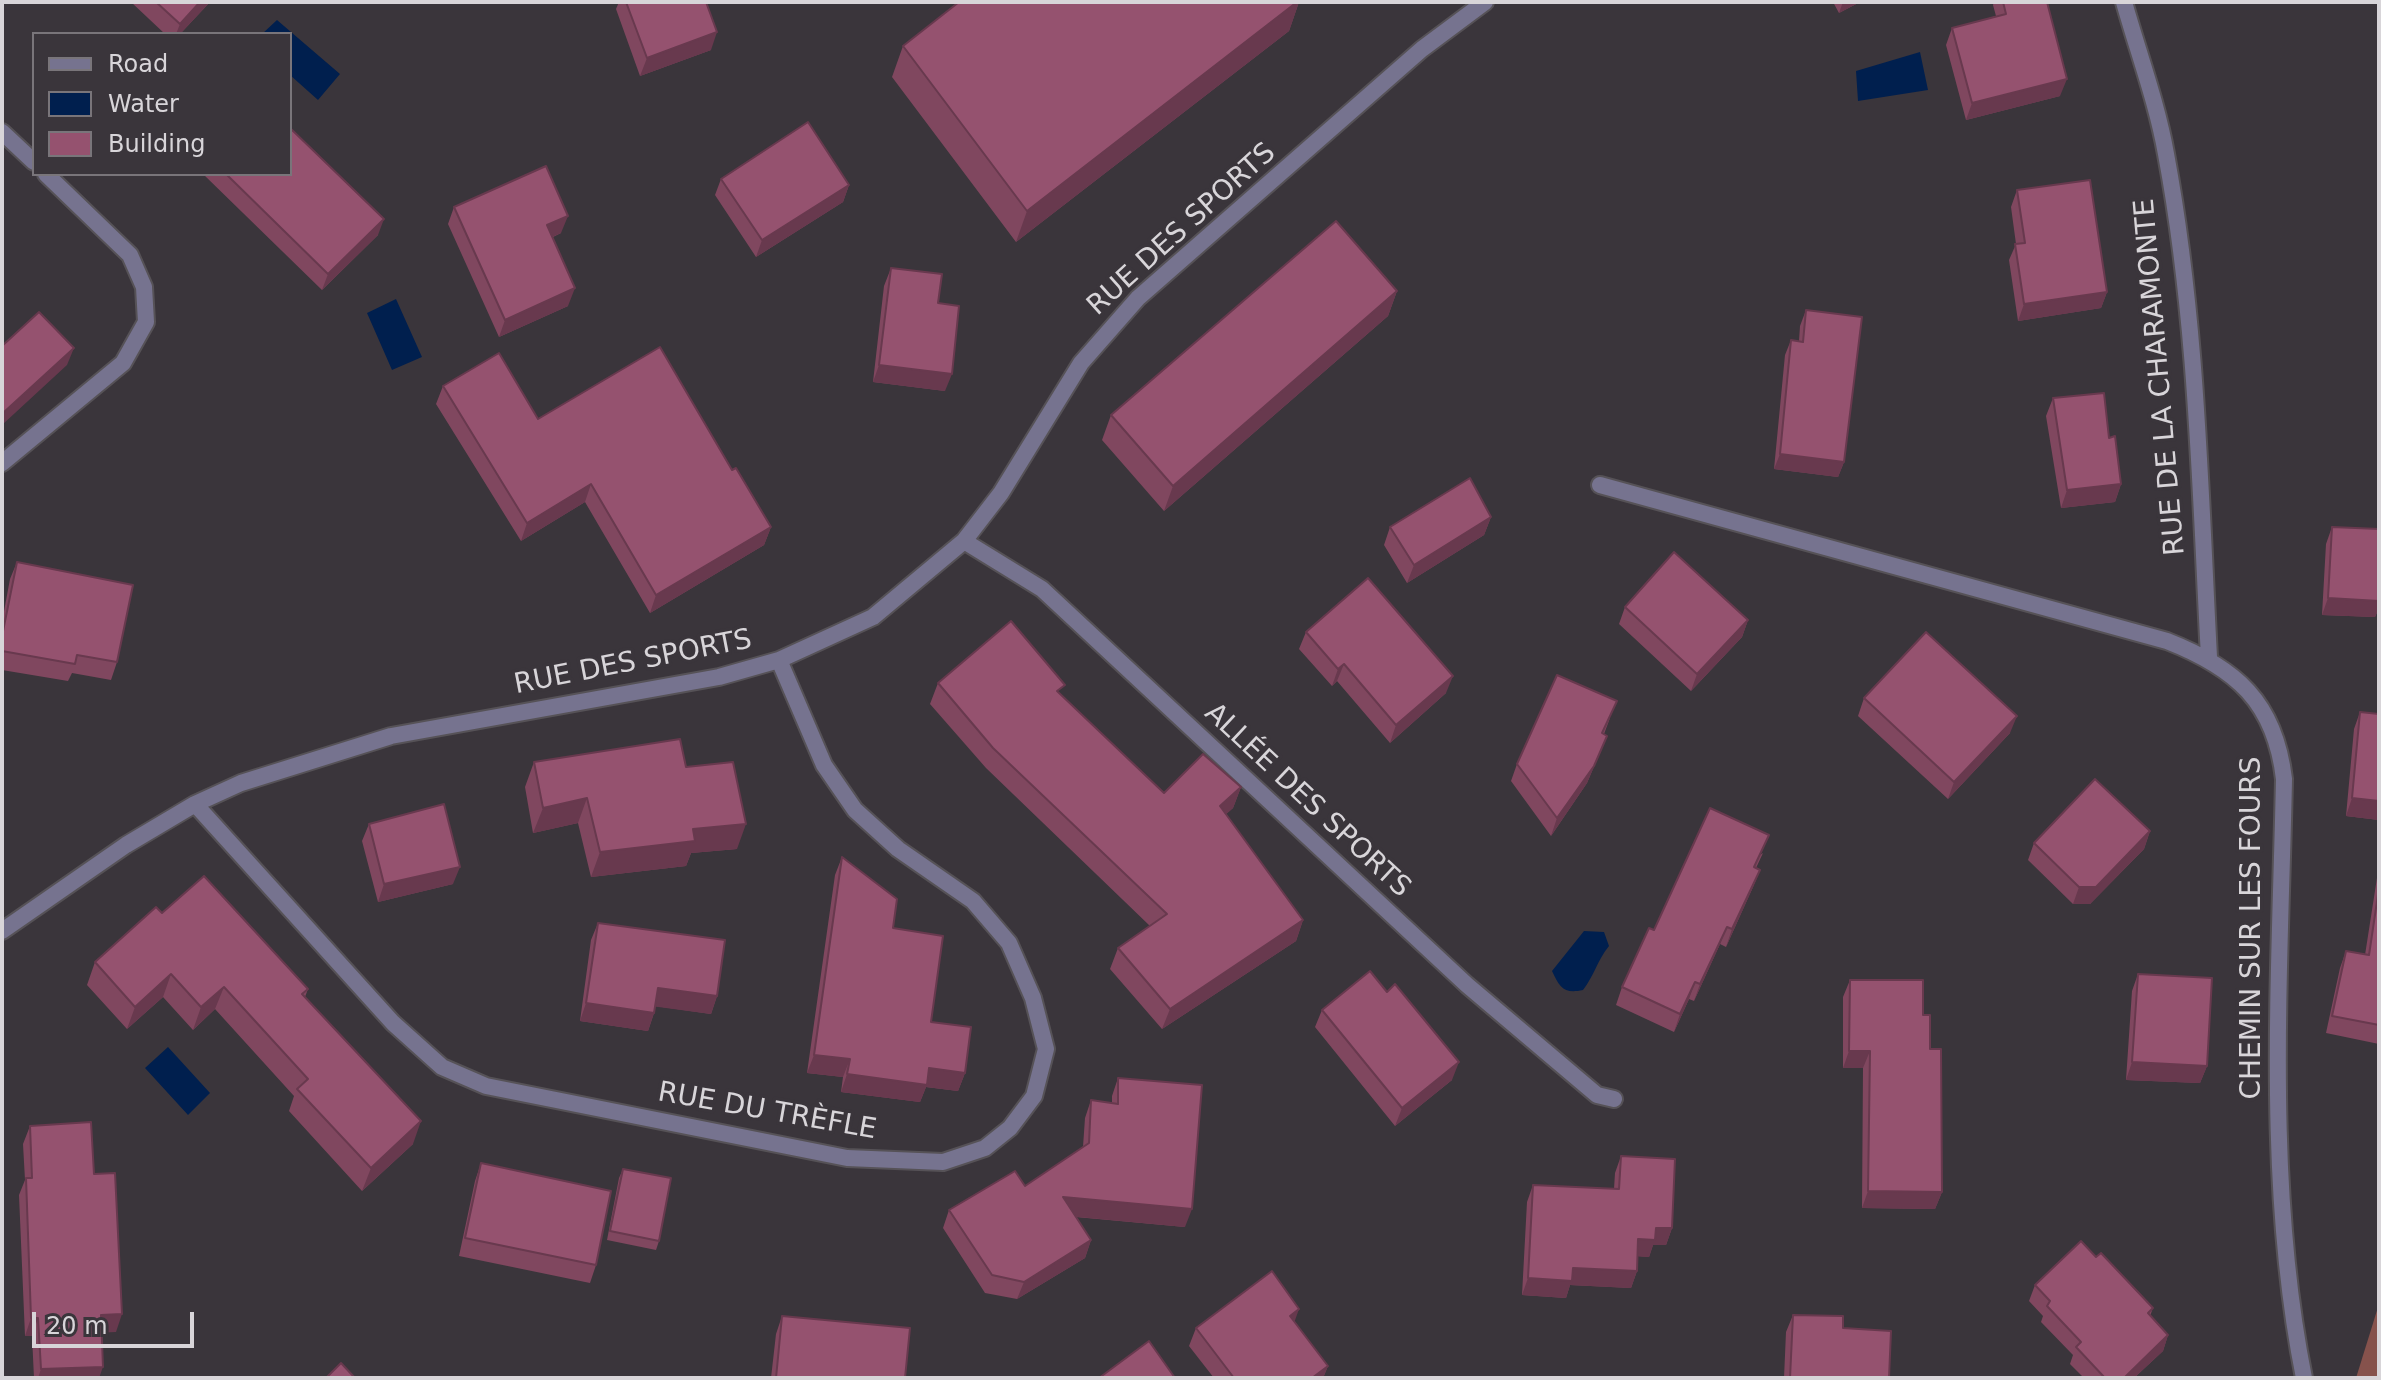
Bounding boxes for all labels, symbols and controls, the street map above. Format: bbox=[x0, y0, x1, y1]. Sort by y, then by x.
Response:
legend bbox=[32, 32, 292, 176]
text: Road bbox=[108, 50, 168, 78]
text: Water bbox=[108, 90, 179, 118]
text: Building bbox=[108, 130, 205, 158]
street label: RUE DES SPORTS bbox=[1081, 137, 1283, 323]
street label: RUE DE LA CHARAMONTE bbox=[2129, 197, 2193, 557]
street label: RUE DES SPORTS bbox=[511, 623, 755, 703]
street label: ALLÉE DES SPORTS bbox=[1197, 697, 1417, 905]
street label: CHEMIN SUR LES FOURS bbox=[2236, 756, 2270, 1100]
street label: RUE DU TRÈFLE bbox=[655, 1076, 879, 1148]
scale bar bbox=[36, 1296, 198, 1346]
text: 20 m bbox=[46, 1312, 108, 1340]

